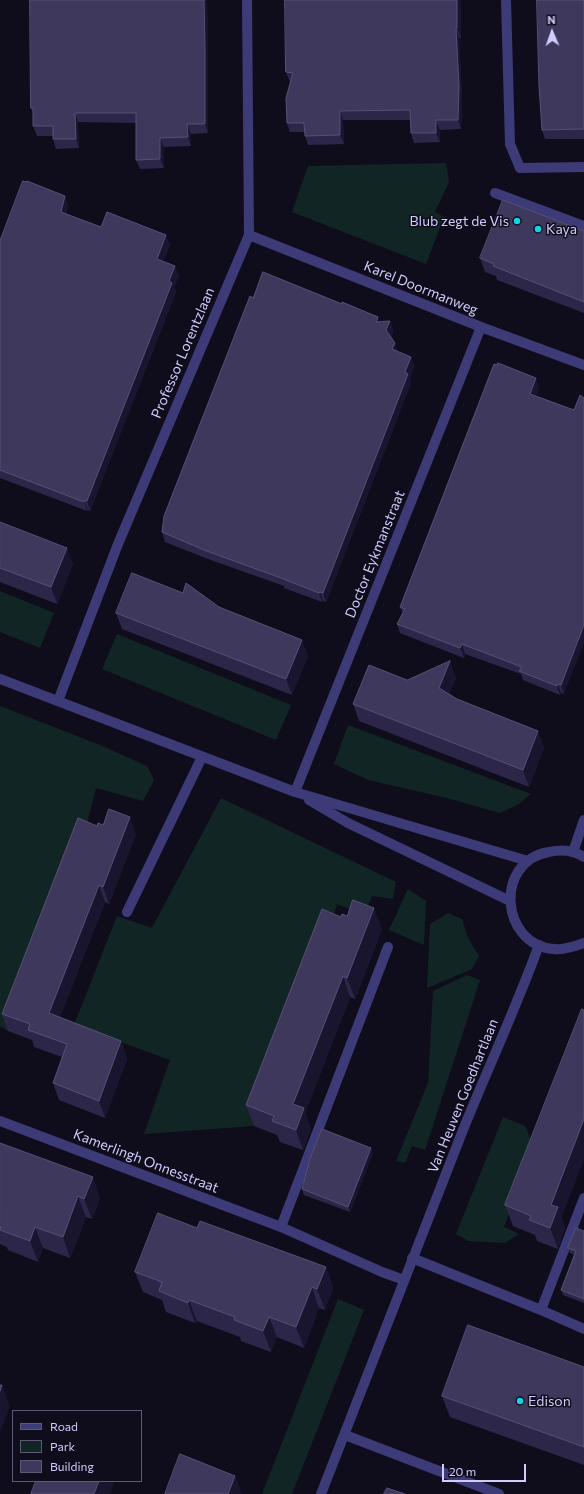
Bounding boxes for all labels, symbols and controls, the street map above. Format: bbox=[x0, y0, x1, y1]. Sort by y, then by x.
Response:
north arrow bbox=[532, 12, 572, 52]
text: N bbox=[547, 13, 556, 26]
place label: Blub zegt de Vis bbox=[410, 213, 509, 229]
marker: Blub zegt de Vis bbox=[512, 216, 522, 226]
place label: Kaya bbox=[546, 221, 577, 237]
marker: Kaya bbox=[533, 224, 543, 234]
street label: Karel Doormanweg bbox=[361, 257, 481, 319]
street label: Professor Lorentzlaan bbox=[148, 285, 218, 421]
street label: Doctor Eykmanstraat bbox=[342, 488, 408, 620]
street label: Van Heuven Goedhartlaan bbox=[424, 1017, 502, 1175]
street label: Kamerlingh Onnesstraat bbox=[71, 1125, 221, 1197]
place label: Edison bbox=[528, 1393, 571, 1409]
marker: Edison bbox=[515, 1396, 525, 1406]
legend bbox=[12, 1410, 142, 1482]
text: Road bbox=[50, 1419, 78, 1433]
text: Park bbox=[50, 1439, 75, 1453]
scale bar bbox=[444, 1456, 528, 1482]
text: Building bbox=[50, 1459, 94, 1473]
text: 20 m bbox=[449, 1464, 476, 1478]

